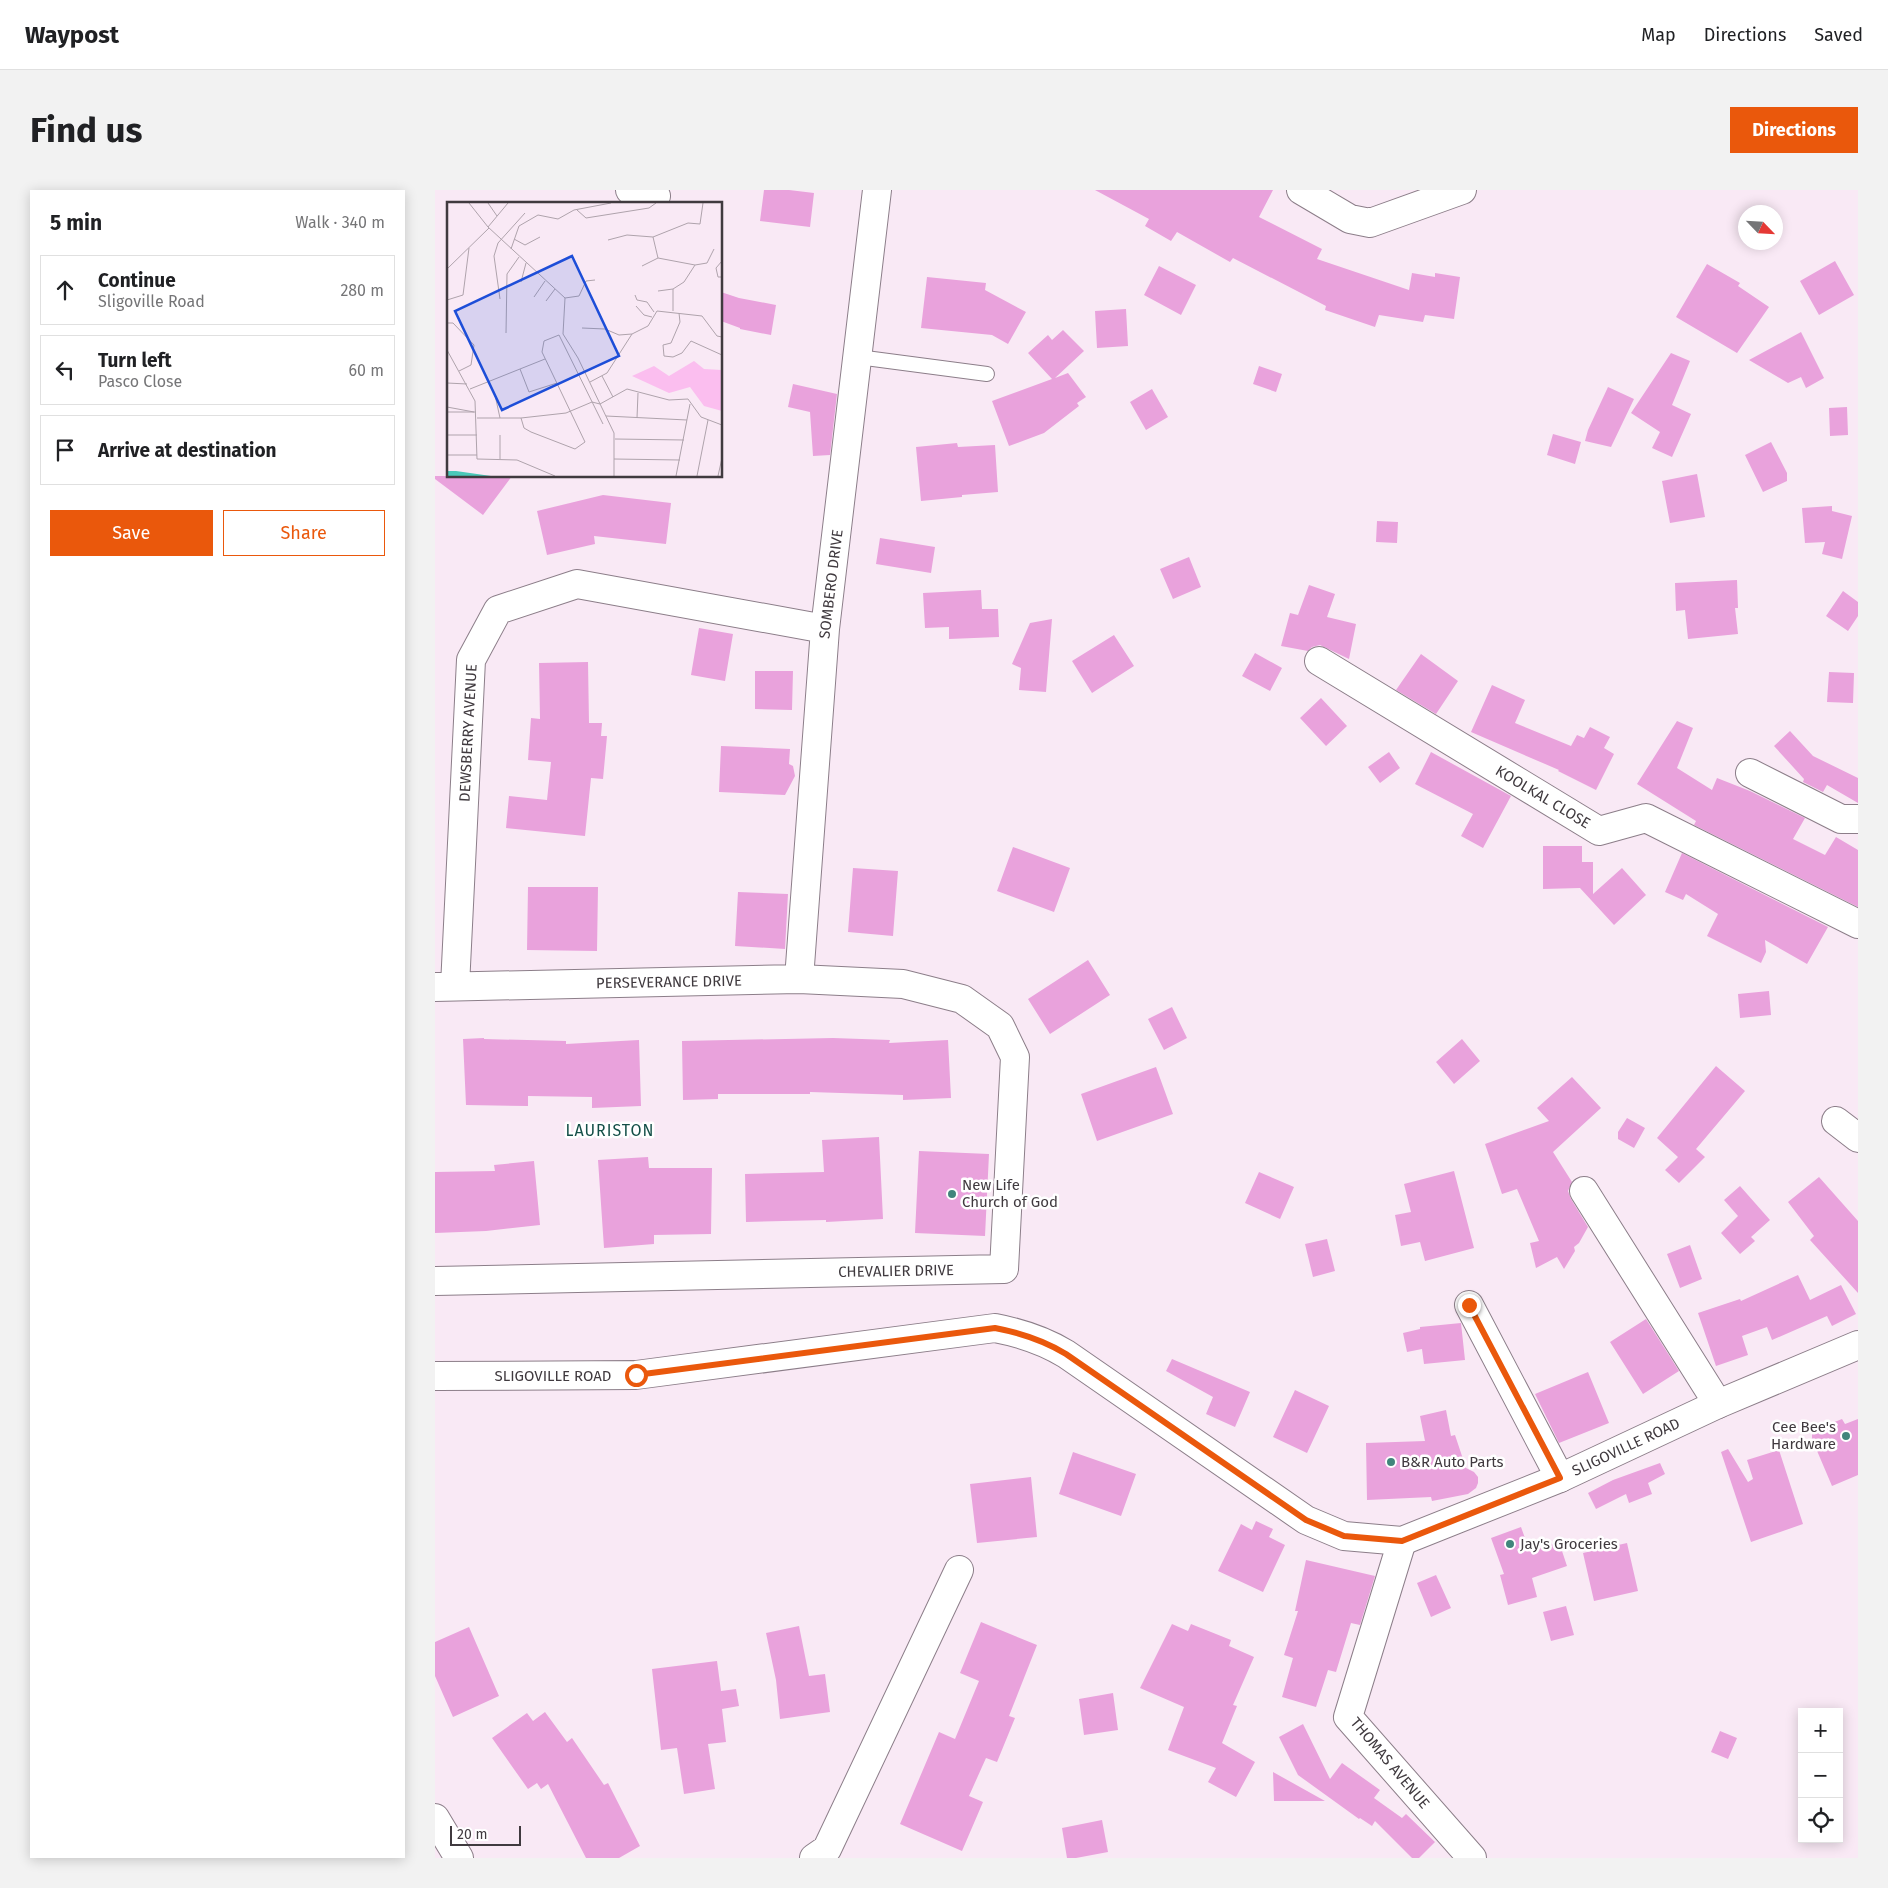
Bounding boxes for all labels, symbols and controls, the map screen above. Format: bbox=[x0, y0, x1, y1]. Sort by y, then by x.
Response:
text: Waypost bbox=[25, 21, 119, 49]
text: Map bbox=[1641, 24, 1676, 46]
text: Directions bbox=[1704, 24, 1786, 46]
text: Saved bbox=[1814, 24, 1863, 46]
button: Directions bbox=[1730, 107, 1858, 153]
text: Find us bbox=[30, 109, 142, 151]
inset map bbox=[447, 202, 723, 478]
north arrow bbox=[1738, 205, 1783, 250]
text: 5 min bbox=[50, 210, 102, 236]
text: Walk · 340 m bbox=[295, 213, 385, 232]
text: Continue bbox=[98, 269, 176, 292]
icon: ahead bbox=[51, 276, 79, 304]
text: 280 m bbox=[340, 281, 384, 300]
text: Sligoville Road bbox=[98, 292, 205, 311]
text: Turn left bbox=[98, 349, 172, 372]
icon: left bbox=[51, 356, 79, 384]
text: 60 m bbox=[349, 361, 384, 380]
text: Pasco Close bbox=[98, 372, 182, 391]
icon: arrive bbox=[51, 436, 79, 464]
text: Arrive at destination bbox=[98, 439, 277, 462]
button: Save bbox=[50, 510, 213, 556]
button: Share bbox=[223, 510, 385, 556]
street label: SOMBERO DRIVE bbox=[815, 528, 847, 640]
street label: DEWSBERRY AVENUE bbox=[455, 664, 481, 802]
street label: KOOLKAL CLOSE bbox=[1492, 762, 1594, 832]
street label: PERSEVERANCE DRIVE bbox=[596, 972, 742, 992]
district label: LAURISTON bbox=[565, 1121, 655, 1140]
place label: New Life Church of God bbox=[962, 1176, 1058, 1211]
marker: New Life Church of God bbox=[946, 1188, 958, 1200]
street label: CHEVALIER DRIVE bbox=[838, 1261, 954, 1281]
route end bbox=[1458, 1294, 1481, 1317]
route start bbox=[625, 1364, 648, 1387]
street label: SLIGOVILLE ROAD bbox=[495, 1367, 611, 1385]
street label: SLIGOVILLE ROAD bbox=[1569, 1414, 1683, 1480]
place label: Cee Bee's Hardware bbox=[1771, 1418, 1836, 1453]
marker: Cee Bee's Hardware bbox=[1840, 1430, 1852, 1442]
place label: B&R Auto Parts bbox=[1401, 1453, 1504, 1471]
marker: B&R Auto Parts bbox=[1385, 1456, 1397, 1468]
place label: Jay's Groceries bbox=[1520, 1535, 1618, 1553]
marker: Jay's Groceries bbox=[1504, 1538, 1516, 1550]
map controls bbox=[1798, 1708, 1843, 1843]
button: + bbox=[1798, 1708, 1843, 1753]
street label: THOMAS AVENUE bbox=[1347, 1714, 1433, 1812]
button: − bbox=[1798, 1753, 1843, 1798]
button: locate bbox=[1798, 1798, 1843, 1843]
scale bar bbox=[450, 1823, 521, 1846]
text: 20 m bbox=[457, 1826, 487, 1843]

